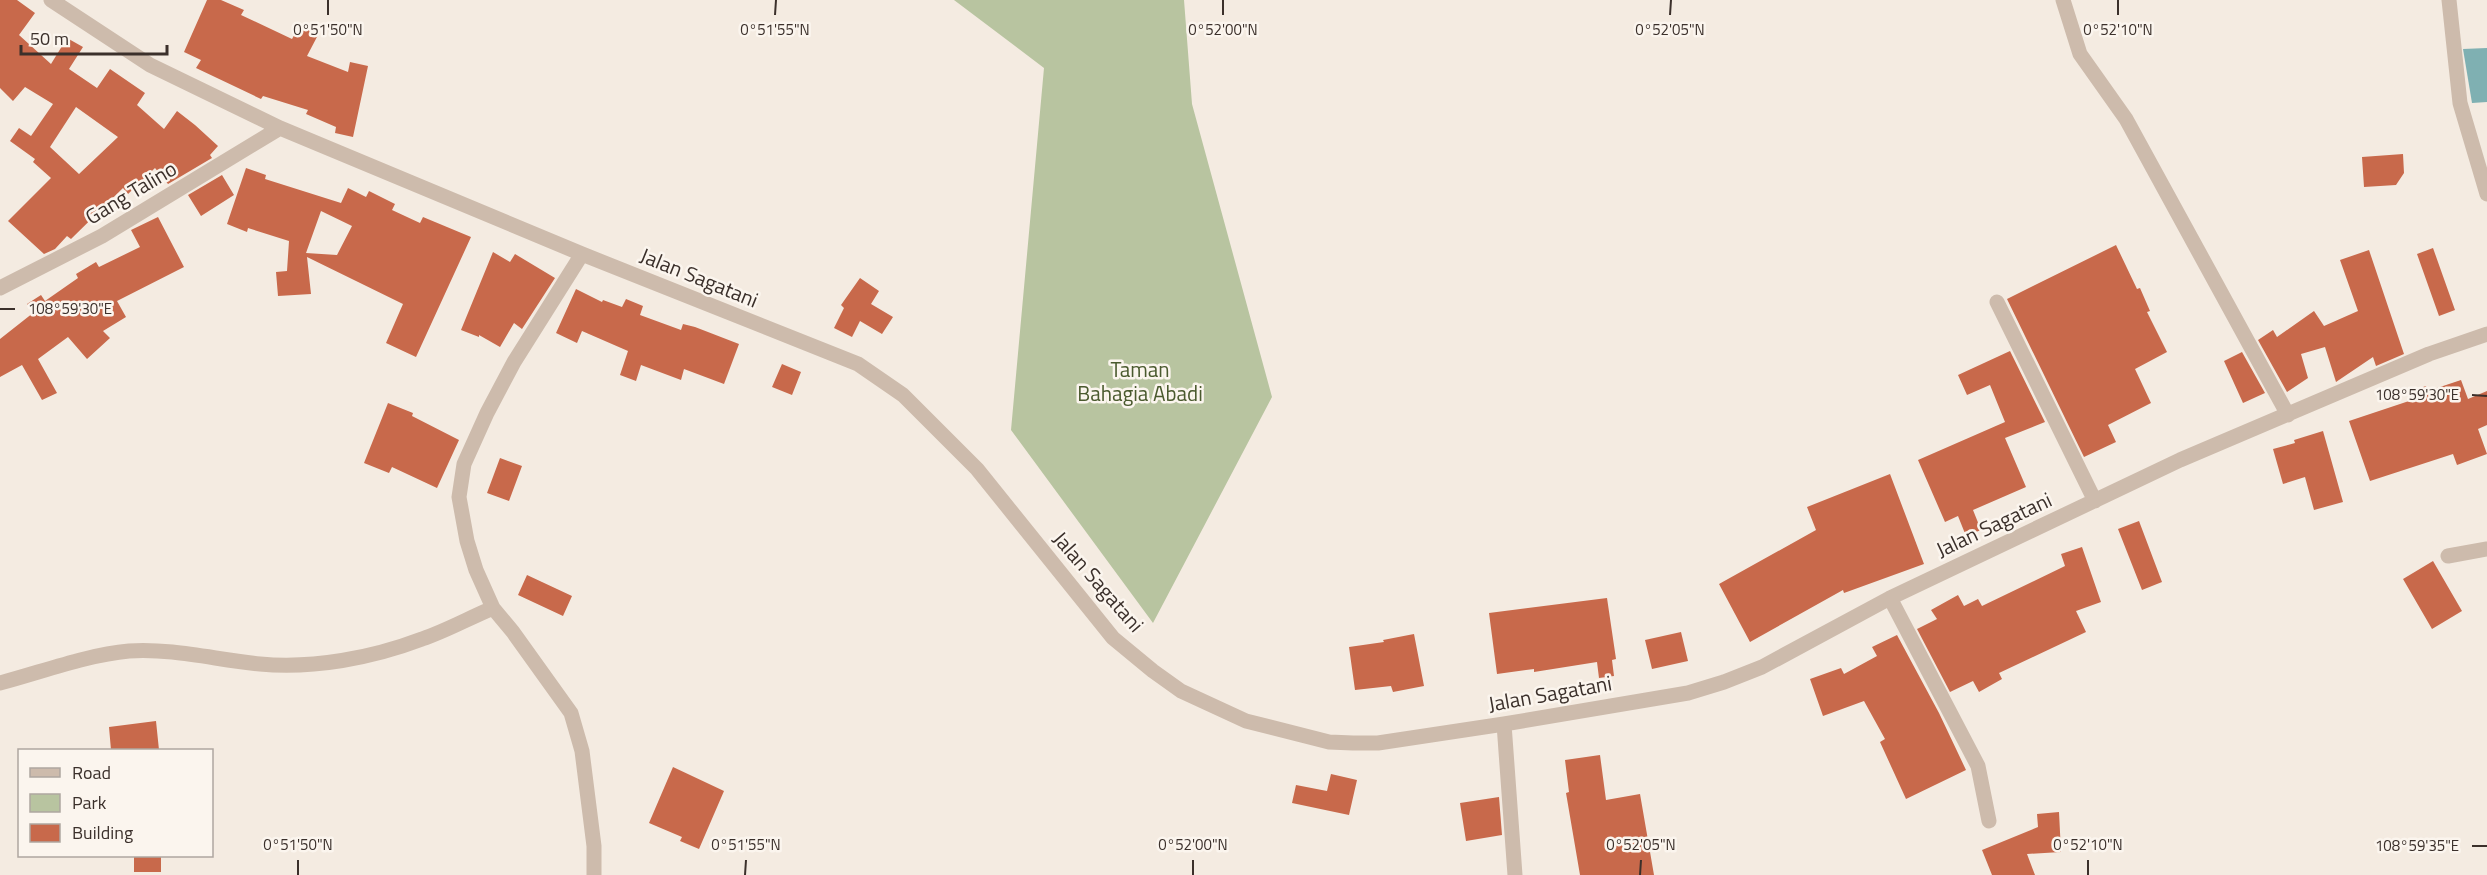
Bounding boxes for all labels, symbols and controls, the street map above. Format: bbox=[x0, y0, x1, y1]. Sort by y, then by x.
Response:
scale bar bbox=[21, 18, 166, 56]
text: 0°51'50"N bbox=[293, 18, 363, 41]
text: 0°51'55"N bbox=[740, 18, 810, 41]
text: 0°52'00"N bbox=[1188, 18, 1258, 41]
text: 0°52'05"N bbox=[1635, 18, 1705, 41]
text: 0°52'10"N bbox=[2083, 18, 2153, 41]
text: 50 m bbox=[30, 25, 69, 52]
street label: Gang Talino bbox=[79, 152, 182, 232]
street label: Jalan Sagatani bbox=[635, 239, 763, 315]
text: 108°59'30"E bbox=[28, 297, 112, 320]
park label: Taman Bahagia Abadi bbox=[1077, 353, 1203, 409]
text: 108°59'30"E bbox=[2375, 383, 2459, 406]
street label: Jalan Sagatani bbox=[1930, 483, 2057, 565]
street label: Jalan Sagatani bbox=[1046, 524, 1152, 639]
street label: Jalan Sagatani bbox=[1486, 666, 1614, 720]
legend bbox=[18, 749, 213, 857]
text: Road bbox=[72, 759, 111, 786]
text: Park bbox=[72, 789, 107, 816]
text: Building bbox=[72, 819, 133, 846]
text: 0°51'50"N bbox=[263, 833, 333, 856]
text: 0°51'55"N bbox=[711, 833, 781, 856]
text: 0°52'00"N bbox=[1158, 833, 1228, 856]
text: 0°52'05"N bbox=[1606, 833, 1676, 856]
text: 0°52'10"N bbox=[2053, 833, 2123, 856]
text: 108°59'35"E bbox=[2375, 834, 2459, 857]

